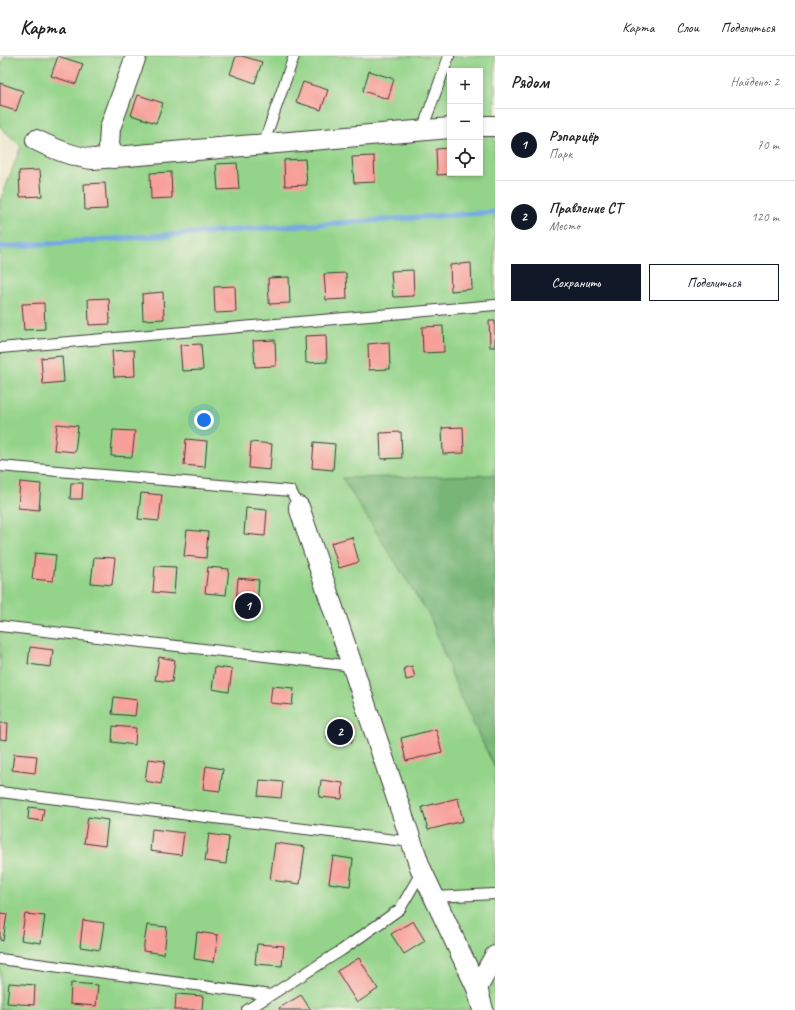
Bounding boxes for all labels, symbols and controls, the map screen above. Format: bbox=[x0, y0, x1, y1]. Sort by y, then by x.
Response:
text: Карта bbox=[20, 16, 65, 40]
text: Карта bbox=[622, 19, 654, 36]
text: Слои bbox=[676, 19, 699, 36]
text: Поделиться bbox=[721, 19, 775, 36]
map controls bbox=[447, 68, 483, 176]
button: + bbox=[447, 68, 483, 104]
text: Рядом bbox=[511, 72, 549, 93]
text: Найдено: 2 bbox=[731, 74, 779, 90]
button: − bbox=[447, 104, 483, 140]
text: Рэпарцёр bbox=[549, 127, 598, 146]
text: 1 bbox=[521, 137, 527, 153]
text: 70 m bbox=[757, 137, 779, 153]
button: locate bbox=[447, 140, 483, 176]
text: Парк bbox=[549, 146, 572, 162]
text: Правление СТ bbox=[549, 199, 622, 218]
text: 2 bbox=[521, 209, 527, 225]
text: 120 m bbox=[751, 209, 779, 225]
text: Место bbox=[549, 218, 580, 234]
button: Сохранить bbox=[511, 264, 641, 301]
button: Поделиться bbox=[649, 264, 779, 301]
your location bbox=[194, 410, 214, 430]
pin: 1 bbox=[235, 591, 261, 621]
pin: 2 bbox=[327, 717, 353, 747]

